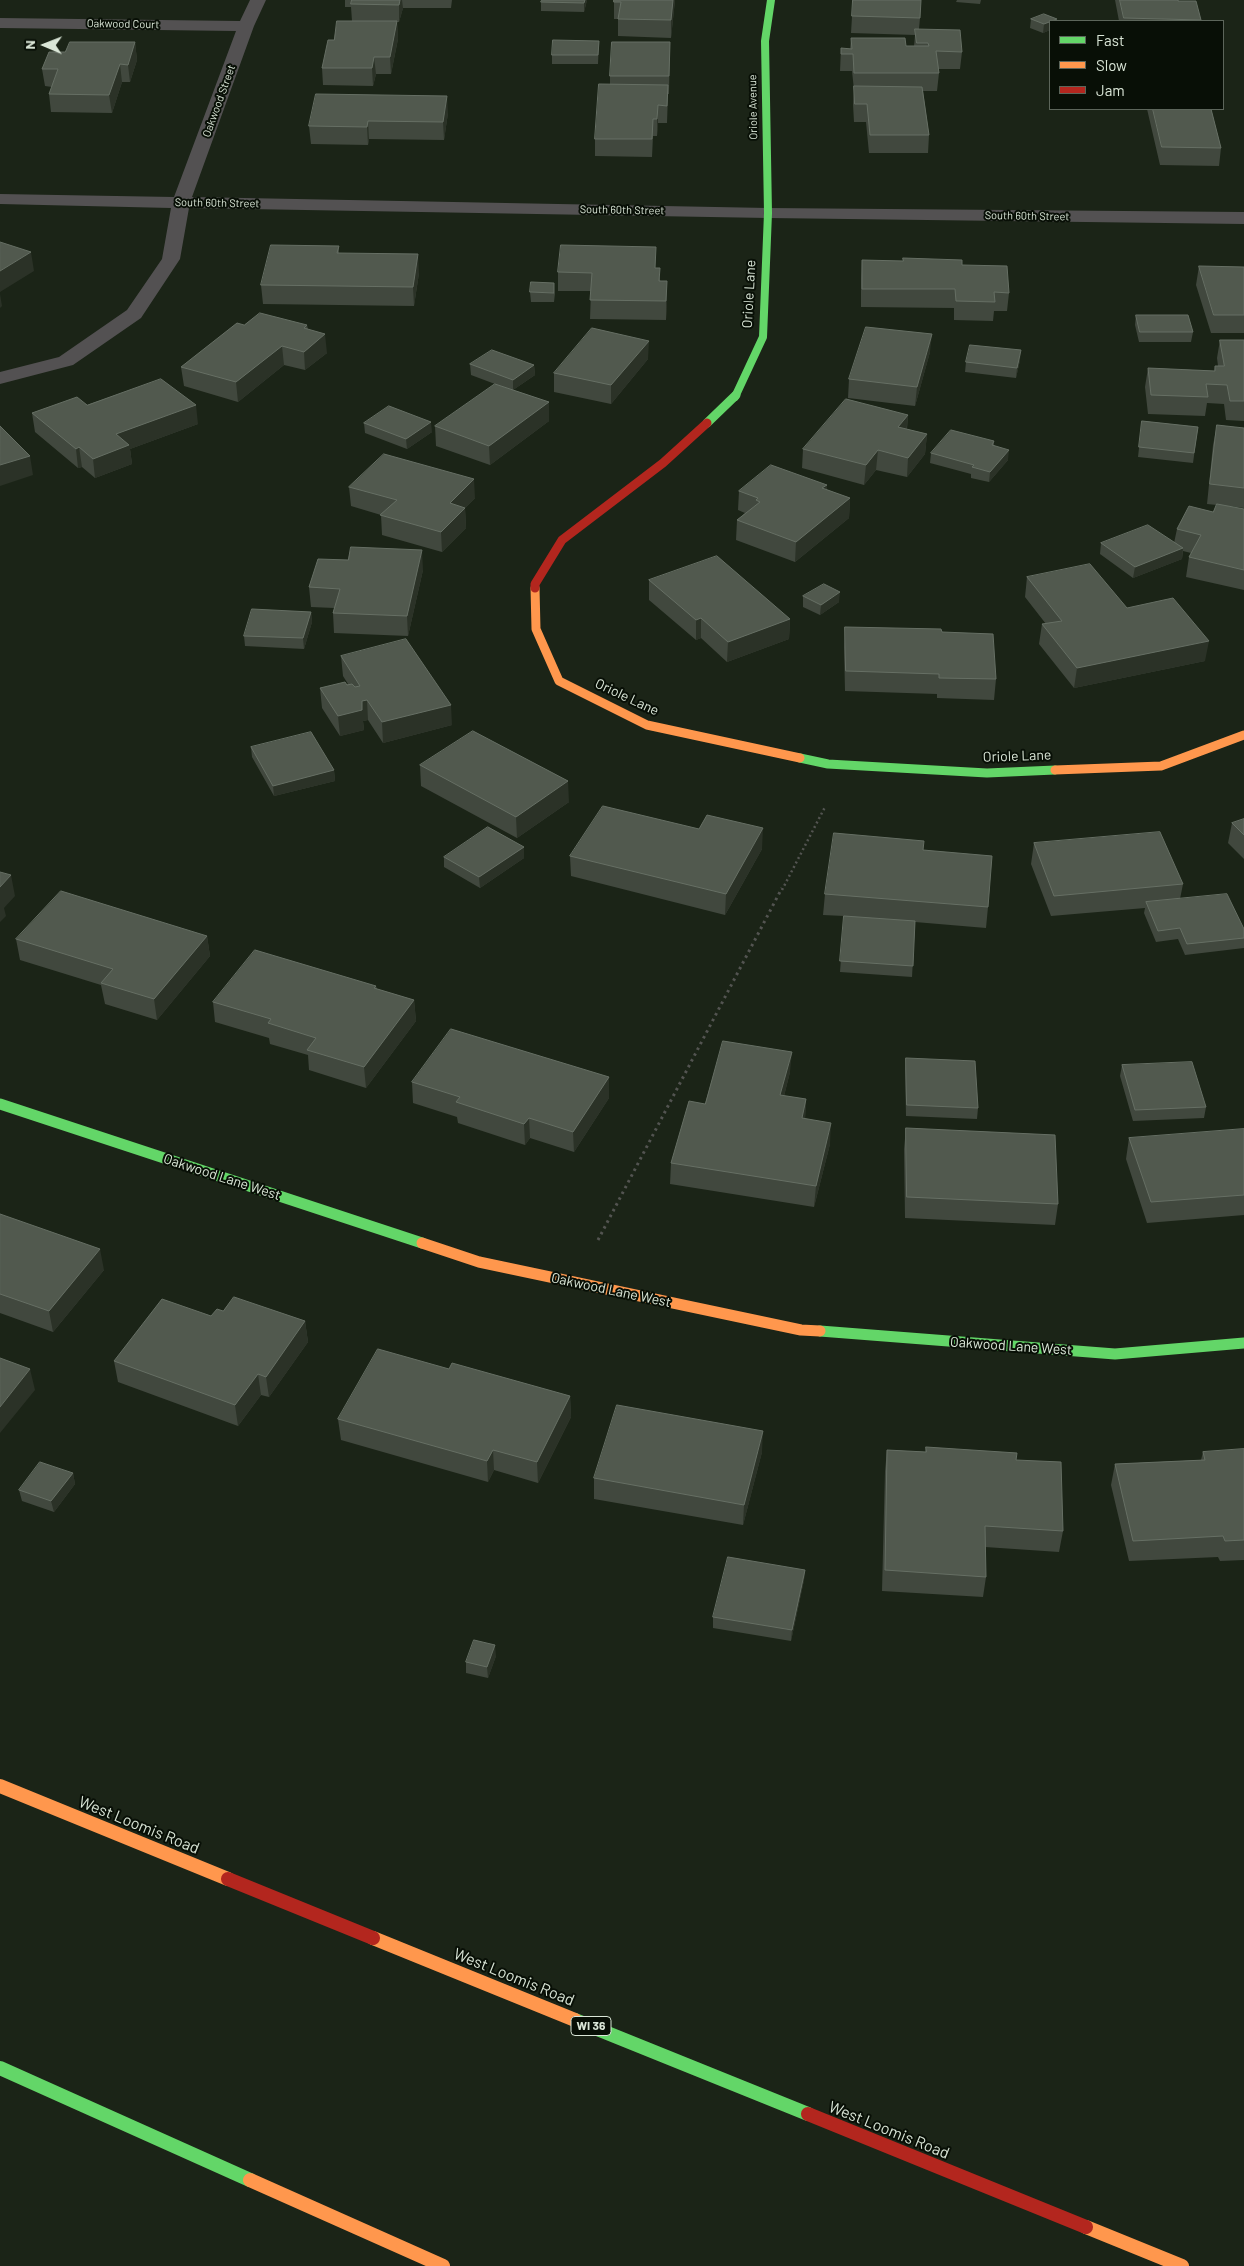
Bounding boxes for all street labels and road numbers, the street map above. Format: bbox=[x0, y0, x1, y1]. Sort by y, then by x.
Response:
street label: Oakwood Court bbox=[87, 17, 159, 31]
street label: Oakwood Street bbox=[200, 63, 238, 139]
street label: Oriole Avenue bbox=[746, 74, 760, 140]
street label: South 60th Street bbox=[175, 196, 259, 210]
street label: South 60th Street bbox=[580, 203, 664, 217]
street label: South 60th Street bbox=[985, 209, 1069, 223]
street label: Oriole Lane bbox=[739, 259, 759, 329]
street label: Oriole Lane bbox=[592, 675, 662, 719]
street label: Oriole Lane bbox=[982, 746, 1052, 766]
street label: Oakwood Lane West bbox=[161, 1150, 283, 1204]
street label: Oakwood Lane West bbox=[550, 1269, 672, 1311]
street label: Oakwood Lane West bbox=[950, 1333, 1072, 1359]
street label: West Loomis Road bbox=[76, 1792, 202, 1858]
street label: West Loomis Road bbox=[451, 1944, 577, 2010]
road number: WI 36 bbox=[571, 2016, 611, 2035]
street label: West Loomis Road bbox=[826, 2097, 952, 2163]

